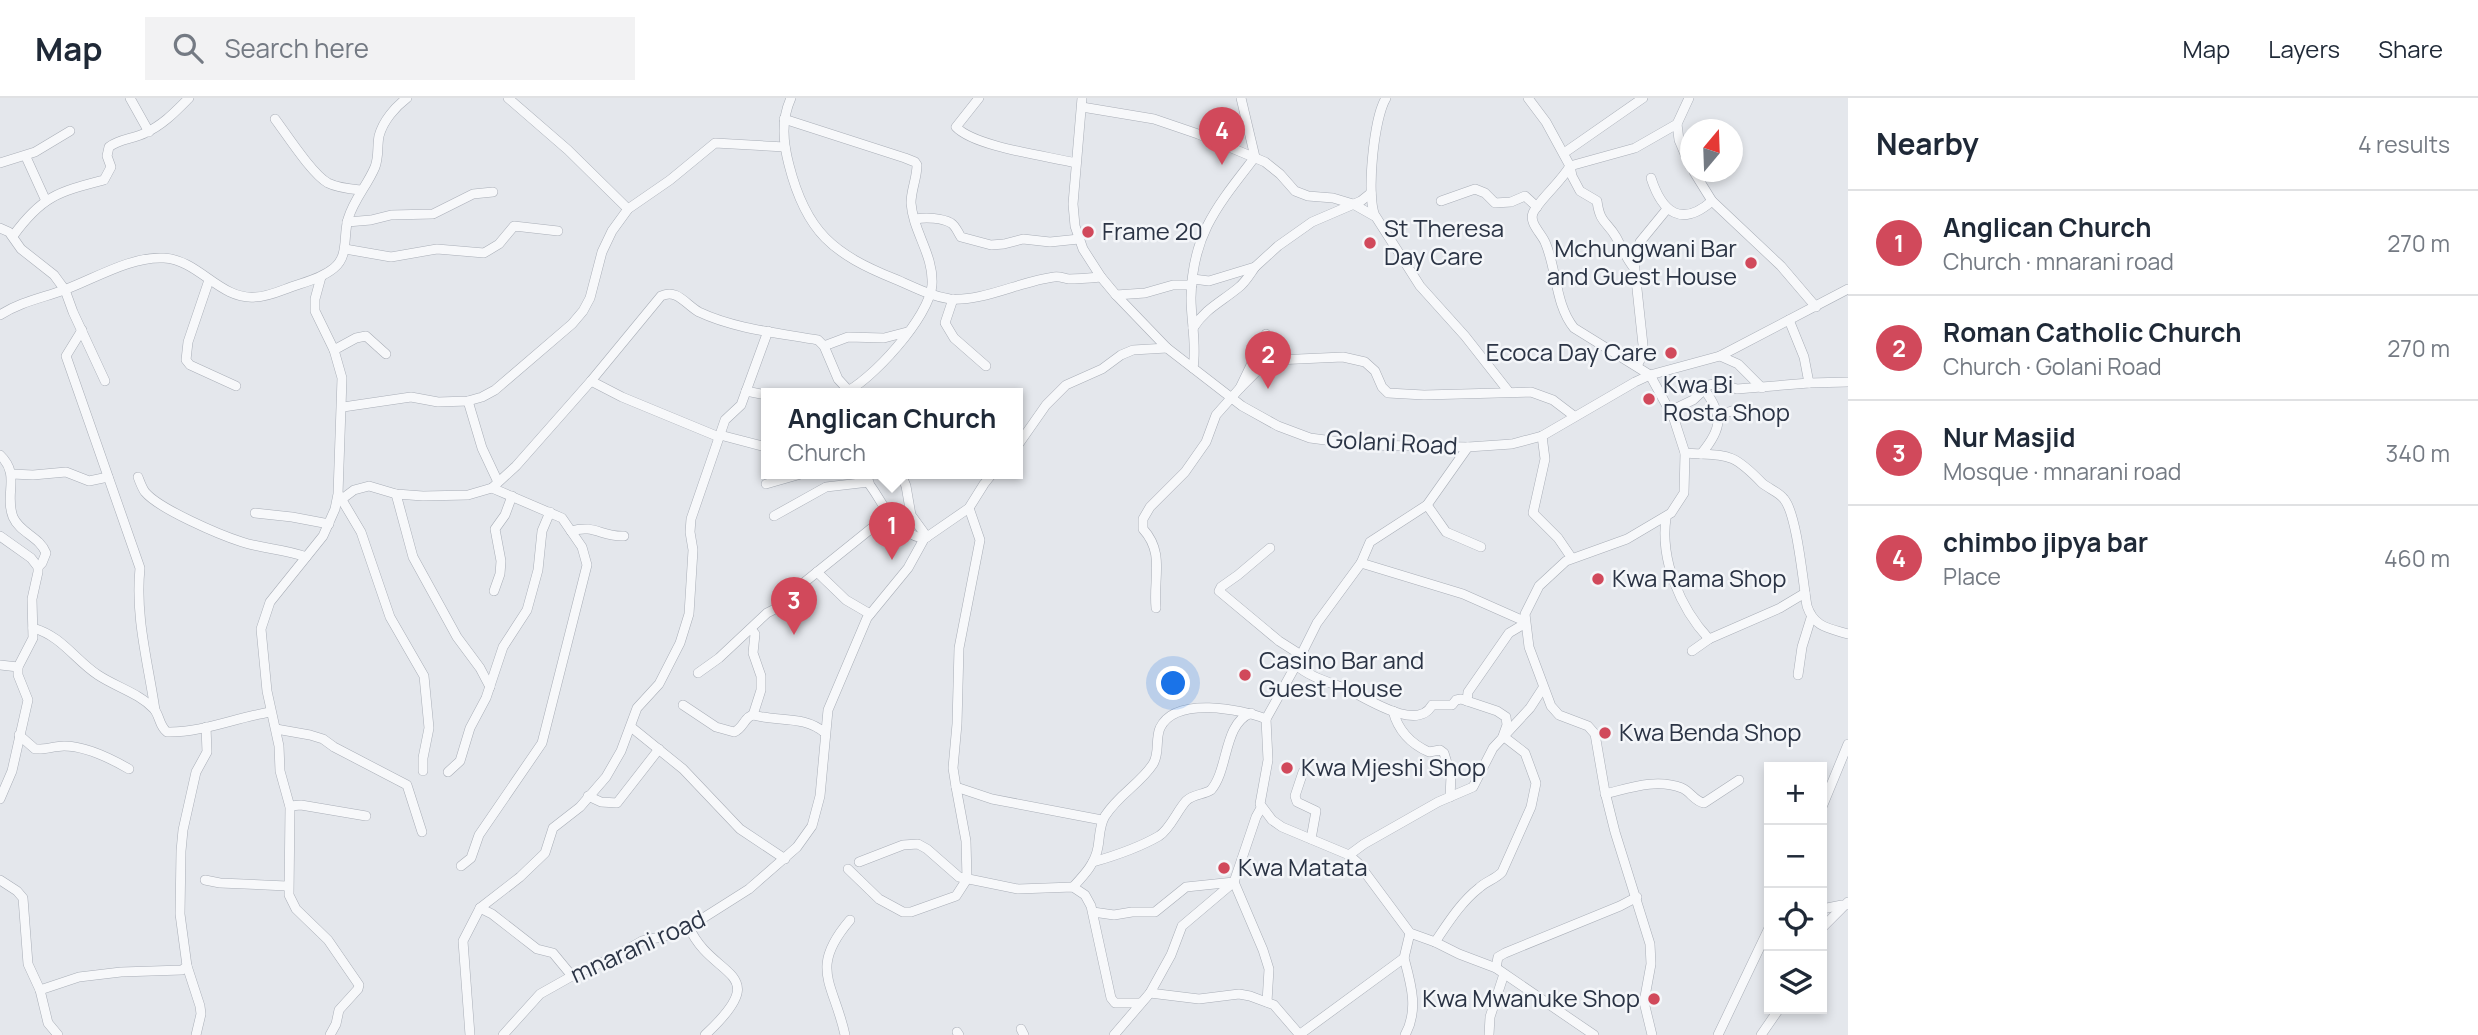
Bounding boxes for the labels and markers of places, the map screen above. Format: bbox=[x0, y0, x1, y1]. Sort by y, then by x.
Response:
pin: 4 bbox=[1199, 107, 1245, 165]
place label: St Theresa Day Care bbox=[1384, 211, 1504, 272]
place label: Frame 20 bbox=[1102, 214, 1203, 247]
marker: Frame 20 bbox=[1080, 224, 1096, 240]
place label: Mchungwani Bar and Guest House bbox=[1547, 231, 1737, 292]
marker: St Theresa Day Care bbox=[1362, 235, 1378, 251]
marker: Mchungwani Bar and Guest House bbox=[1743, 255, 1759, 271]
pin: 2 bbox=[1245, 331, 1291, 389]
place label: Ecoca Day Care bbox=[1486, 335, 1657, 368]
marker: Ecoca Day Care bbox=[1663, 345, 1679, 361]
place label: Kwa Bi Rosta Shop bbox=[1663, 367, 1790, 428]
marker: Kwa Bi Rosta Shop bbox=[1641, 391, 1657, 407]
pin: 1 bbox=[869, 502, 915, 560]
place label: Kwa Rama Shop bbox=[1612, 561, 1786, 594]
marker: Kwa Rama Shop bbox=[1590, 571, 1606, 587]
pin: 3 bbox=[771, 577, 817, 635]
place label: Casino Bar and Guest House bbox=[1259, 643, 1424, 704]
marker: Casino Bar and Guest House bbox=[1237, 667, 1253, 683]
place label: Kwa Benda Shop bbox=[1619, 715, 1801, 748]
marker: Kwa Benda Shop bbox=[1597, 725, 1613, 741]
place label: Kwa Mjeshi Shop bbox=[1301, 750, 1486, 783]
marker: Kwa Mjeshi Shop bbox=[1279, 760, 1295, 776]
place label: Kwa Matata bbox=[1238, 850, 1367, 883]
marker: Kwa Matata bbox=[1216, 860, 1232, 876]
place label: Kwa Mwanuke Shop bbox=[1422, 981, 1640, 1014]
marker: Kwa Mwanuke Shop bbox=[1646, 991, 1662, 1007]

